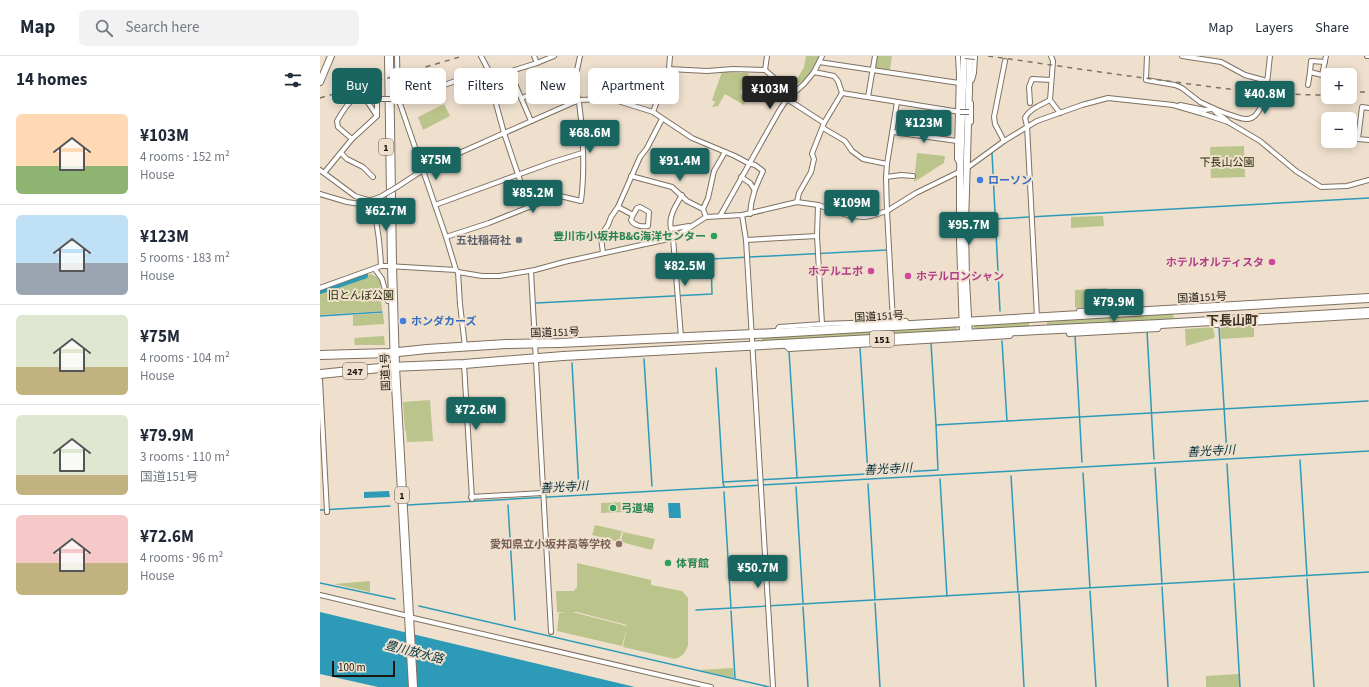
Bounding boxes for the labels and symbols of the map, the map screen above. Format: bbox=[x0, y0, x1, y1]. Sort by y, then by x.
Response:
pin: ¥103M bbox=[742, 76, 798, 110]
pin: ¥40.8M bbox=[1232, 81, 1298, 115]
pin: ¥123M bbox=[896, 110, 952, 144]
pin: ¥68.6M bbox=[557, 120, 623, 154]
road number: 1 bbox=[379, 139, 393, 155]
pin: ¥75M bbox=[412, 147, 460, 181]
pin: ¥91.4M bbox=[647, 148, 713, 182]
park label: 下長山公園 bbox=[1200, 155, 1255, 170]
place label: ローソン bbox=[988, 173, 1032, 188]
marker: ローソン bbox=[975, 175, 985, 185]
pin: ¥85.2M bbox=[500, 180, 566, 214]
pin: ¥109M bbox=[824, 190, 880, 224]
pin: ¥62.7M bbox=[353, 198, 419, 232]
pin: ¥95.7M bbox=[936, 212, 1002, 246]
place label: 豊川市小坂井B&G海洋センター bbox=[553, 229, 706, 244]
marker: 豊川市小坂井B&G海洋センター bbox=[709, 231, 719, 241]
place label: 五社稲荷社 bbox=[456, 233, 511, 248]
marker: 五社稲荷社 bbox=[514, 235, 524, 245]
pin: ¥82.5M bbox=[652, 253, 718, 287]
place label: ホテルオルティスタ bbox=[1166, 255, 1264, 270]
marker: ホテルオルティスタ bbox=[1267, 257, 1277, 267]
place label: ホテルエポ bbox=[808, 264, 863, 279]
marker: ホテルエポ bbox=[866, 266, 876, 276]
place label: ホテルロンシャン bbox=[916, 269, 1004, 284]
marker: ホテルロンシャン bbox=[903, 271, 913, 281]
park label: 旧とんぼ公園 bbox=[328, 288, 394, 303]
pin: ¥79.9M bbox=[1081, 289, 1147, 323]
street label: 国道151号 bbox=[1177, 289, 1227, 306]
street label: 国道151号 bbox=[854, 308, 904, 325]
district label: 下長山町 bbox=[1206, 312, 1258, 330]
place label: ホンダカーズ bbox=[411, 314, 476, 329]
marker: ホンダカーズ bbox=[398, 316, 408, 326]
street label: 国道151号 bbox=[530, 324, 580, 341]
road number: 151 bbox=[870, 331, 894, 347]
street label: 国道1号 bbox=[377, 352, 394, 391]
road number: 247 bbox=[343, 363, 367, 379]
pin: ¥72.6M bbox=[443, 397, 509, 431]
water label: 善光寺川 bbox=[1187, 442, 1237, 461]
water label: 善光寺川 bbox=[864, 460, 914, 479]
water label: 善光寺川 bbox=[540, 478, 590, 497]
road number: 1 bbox=[395, 487, 409, 503]
place label: 弓道場 bbox=[621, 501, 654, 516]
marker: 弓道場 bbox=[608, 503, 618, 513]
place label: 愛知県立小坂井高等学校 bbox=[490, 537, 611, 552]
marker: 愛知県立小坂井高等学校 bbox=[614, 539, 624, 549]
pin: ¥50.7M bbox=[725, 555, 791, 589]
place label: 体育館 bbox=[676, 556, 709, 571]
marker: 体育館 bbox=[663, 558, 673, 568]
water label: 豊川放水路 bbox=[383, 637, 446, 668]
scale bar bbox=[332, 659, 395, 678]

